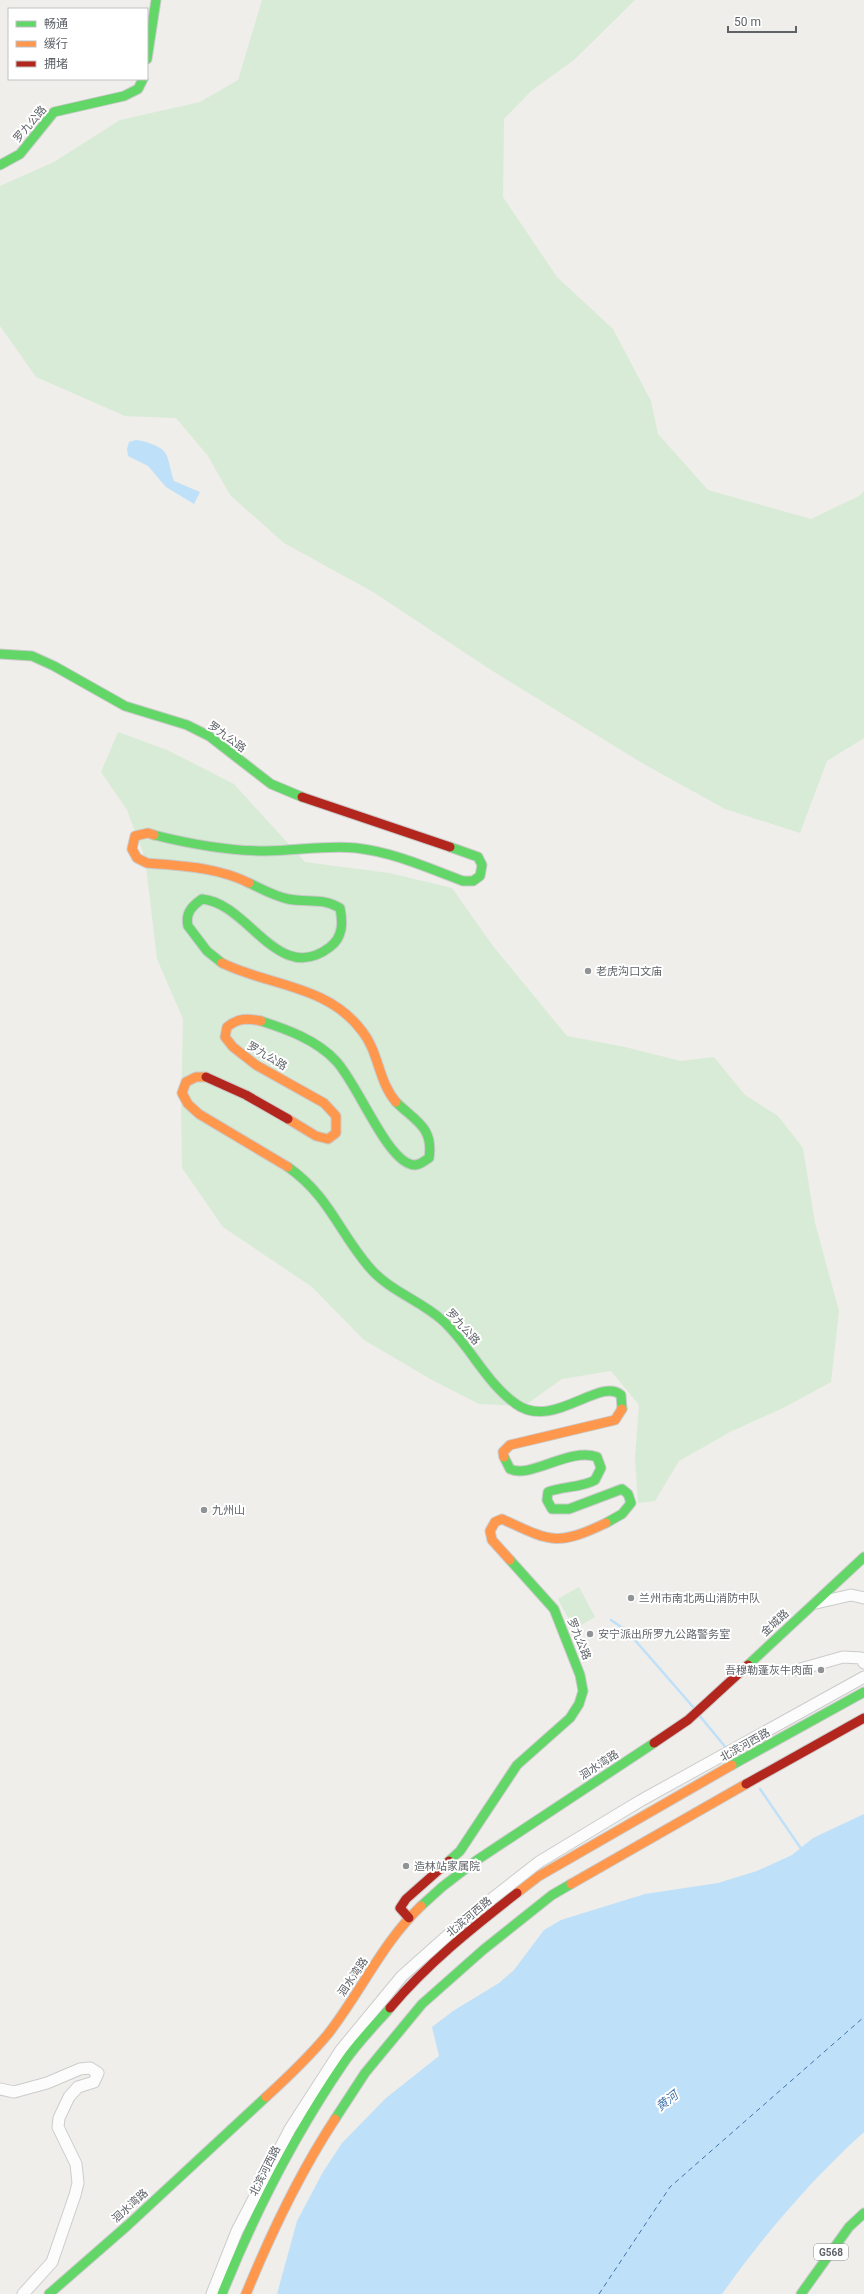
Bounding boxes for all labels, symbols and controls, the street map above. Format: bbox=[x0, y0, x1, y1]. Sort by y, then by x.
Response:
legend bbox=[8, 8, 148, 80]
scale bar bbox=[728, 8, 796, 34]
text: 50 m bbox=[734, 15, 761, 29]
text: 畅通 bbox=[44, 17, 68, 31]
text: 缓行 bbox=[44, 37, 68, 51]
text: 拥堵 bbox=[44, 57, 68, 71]
street label: 罗九公路 bbox=[11, 103, 49, 145]
street label: 罗九公路 bbox=[205, 719, 249, 755]
place label: 老虎沟口文庙 bbox=[596, 965, 662, 978]
marker: 老虎沟口文庙 bbox=[583, 966, 593, 976]
street label: 罗九公路 bbox=[245, 1039, 289, 1073]
street label: 罗九公路 bbox=[443, 1306, 483, 1348]
place label: 九州山 bbox=[212, 1504, 245, 1517]
marker: 九州山 bbox=[199, 1505, 209, 1515]
place label: 兰州市南北两山消防中队 bbox=[639, 1592, 760, 1605]
marker: 兰州市南北两山消防中队 bbox=[626, 1593, 636, 1603]
street label: 金城路 bbox=[758, 1607, 792, 1639]
street label: 罗九公路 bbox=[565, 1616, 593, 1662]
place label: 安宁派出所罗九公路警务室 bbox=[598, 1628, 730, 1641]
marker: 安宁派出所罗九公路警务室 bbox=[585, 1629, 595, 1639]
place label: 吾穆勒蓬灰牛肉面 bbox=[725, 1664, 813, 1677]
marker: 吾穆勒蓬灰牛肉面 bbox=[816, 1665, 826, 1675]
street label: 北滨河西路 bbox=[718, 1726, 772, 1764]
street label: 洄水湾路 bbox=[577, 1748, 621, 1782]
place label: 造林站家属院 bbox=[414, 1860, 480, 1873]
marker: 造林站家属院 bbox=[401, 1861, 411, 1871]
street label: 北滨河西路 bbox=[444, 1894, 494, 1940]
street label: 洄水湾路 bbox=[335, 1955, 371, 1999]
water label: 黄河 bbox=[653, 2087, 682, 2114]
street label: 北滨河西路 bbox=[247, 2144, 283, 2198]
street label: 洄水湾路 bbox=[109, 2186, 151, 2226]
road number: G568 bbox=[814, 2244, 848, 2260]

